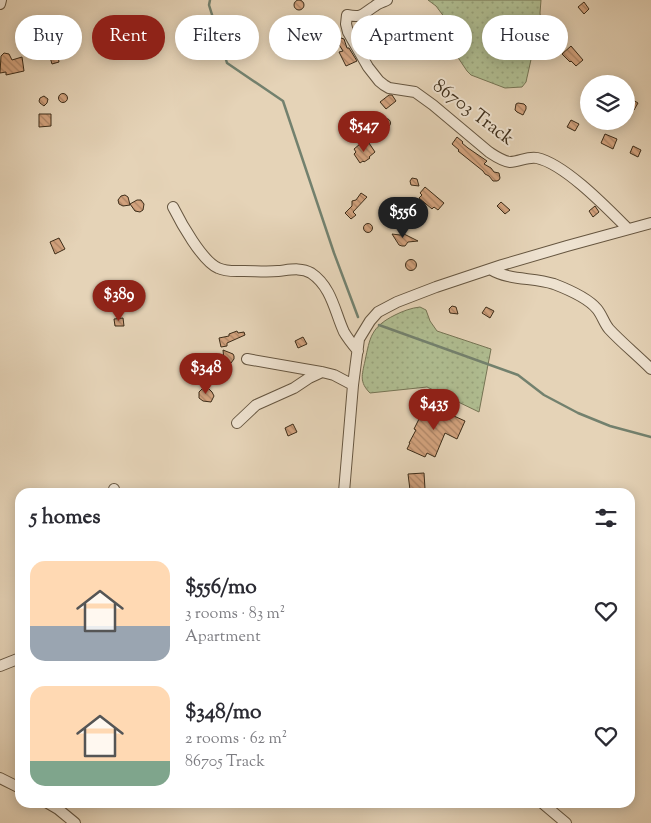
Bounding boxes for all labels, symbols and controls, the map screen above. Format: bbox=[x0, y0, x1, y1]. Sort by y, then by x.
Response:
chip: Buy bbox=[15, 15, 82, 60]
chip: Rent bbox=[92, 15, 165, 60]
chip: Filters bbox=[175, 15, 259, 60]
chip: New bbox=[269, 15, 341, 60]
chip: Apartment bbox=[351, 15, 472, 60]
chip: House bbox=[482, 15, 568, 60]
street label: 86703 Track bbox=[427, 73, 520, 153]
map controls bbox=[580, 75, 635, 130]
button: layers bbox=[580, 75, 635, 130]
pin: $547 bbox=[334, 110, 394, 153]
text: $547 bbox=[349, 115, 379, 138]
pin: $556 bbox=[373, 196, 433, 239]
text: $556 bbox=[389, 201, 417, 224]
pin: $389 bbox=[89, 280, 149, 322]
text: $389 bbox=[104, 284, 134, 307]
pin: $348 bbox=[176, 352, 236, 395]
text: $348 bbox=[190, 357, 222, 380]
pin: $435 bbox=[404, 388, 464, 431]
text: $435 bbox=[420, 393, 448, 416]
text: 5 homes bbox=[30, 503, 100, 533]
icon: filters bbox=[592, 504, 620, 532]
text: $556/mo bbox=[185, 573, 257, 603]
icon: home bbox=[70, 581, 130, 641]
icon: heart bbox=[592, 597, 620, 625]
text: 3 rooms · 83 m² bbox=[185, 603, 285, 626]
text: Apartment bbox=[185, 626, 261, 649]
text: $348/mo bbox=[185, 698, 261, 728]
icon: home bbox=[70, 706, 130, 766]
icon: heart bbox=[592, 722, 620, 750]
text: 2 rooms · 62 m² bbox=[185, 728, 287, 751]
text: 86705 Track bbox=[185, 751, 265, 774]

